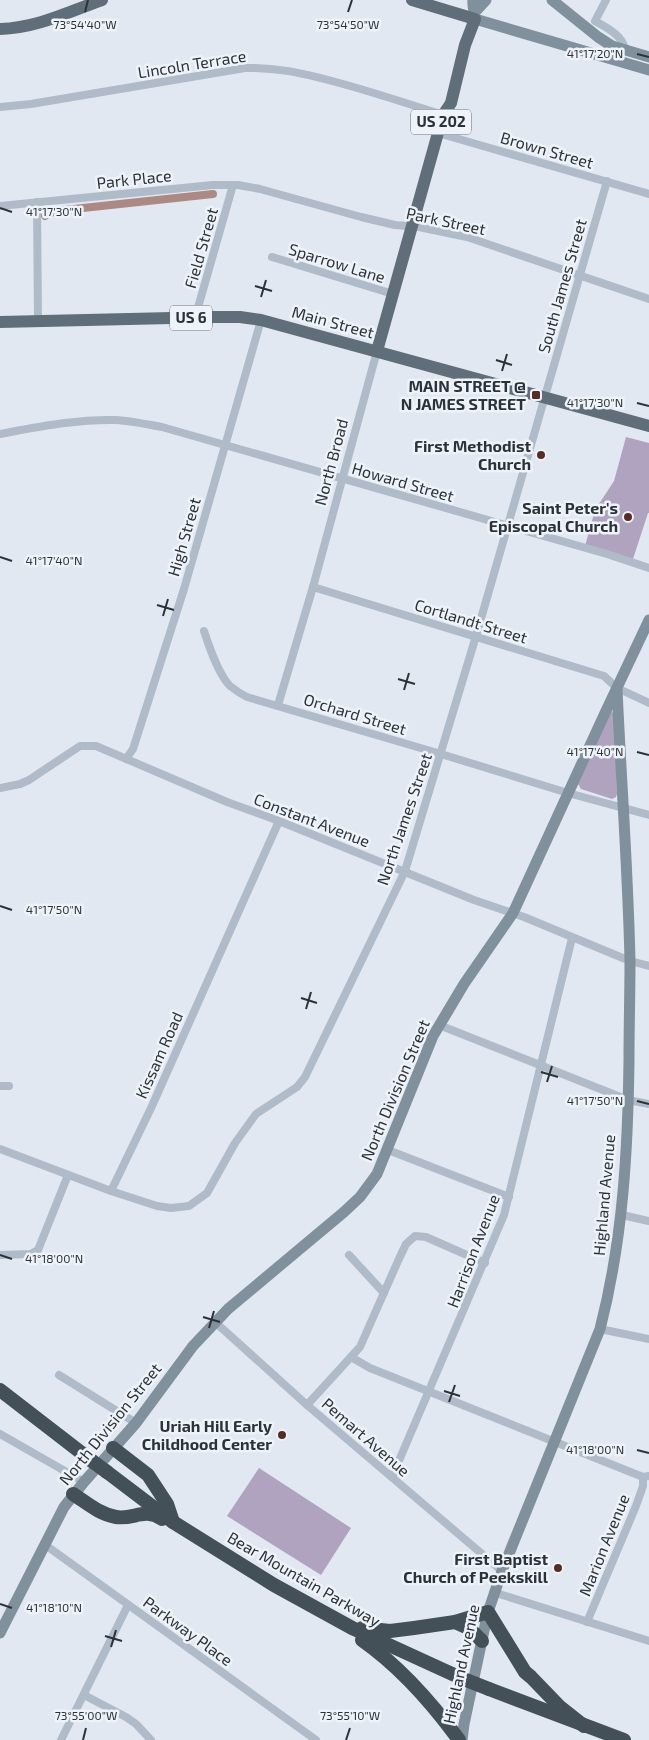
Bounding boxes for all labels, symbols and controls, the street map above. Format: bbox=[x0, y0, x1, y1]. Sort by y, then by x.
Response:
text: 73°54'40"W bbox=[53, 17, 117, 31]
text: 73°54'50"W bbox=[317, 17, 379, 31]
street label: Lincoln Terrace bbox=[136, 46, 247, 81]
text: 41°17'20"N bbox=[567, 46, 623, 60]
road number: US 202 bbox=[411, 110, 471, 134]
street label: Brown Street bbox=[499, 127, 596, 172]
street label: Park Place bbox=[95, 165, 172, 192]
street label: Park Street bbox=[405, 203, 487, 238]
text: 41°17'30"N bbox=[26, 204, 82, 218]
street label: Field Street bbox=[180, 205, 221, 290]
street label: South James Street bbox=[533, 217, 590, 355]
street label: Sparrow Lane bbox=[287, 239, 388, 286]
street label: Main Street bbox=[290, 301, 376, 342]
road number: US 6 bbox=[170, 306, 212, 330]
place label: MAIN STREET @ N JAMES STREET bbox=[401, 376, 526, 413]
marker: MAIN STREET @ N JAMES STREET bbox=[530, 389, 542, 401]
text: 41°17'30"N bbox=[567, 395, 623, 409]
street label: North Broad bbox=[310, 416, 351, 507]
place label: First Methodist Church bbox=[414, 436, 531, 473]
marker: First Methodist Church bbox=[535, 449, 547, 461]
street label: Howard Street bbox=[350, 458, 456, 505]
street label: High Street bbox=[163, 495, 204, 578]
place label: Saint Peter's Episcopal Church bbox=[489, 498, 618, 535]
marker: Saint Peter's Episcopal Church bbox=[622, 511, 634, 523]
text: 41°17'40"N bbox=[25, 553, 83, 567]
street label: Cortlandt Street bbox=[412, 594, 530, 647]
street label: Orchard Street bbox=[302, 689, 409, 738]
text: 41°17'40"N bbox=[566, 744, 624, 758]
street label: North James Street bbox=[372, 750, 435, 887]
street label: Constant Avenue bbox=[251, 789, 373, 850]
text: 41°17'50"N bbox=[26, 902, 82, 916]
street label: Kissam Road bbox=[131, 1008, 186, 1101]
street label: North Division Street bbox=[356, 1016, 433, 1163]
text: 41°17'50"N bbox=[567, 1093, 623, 1107]
street label: Highland Avenue bbox=[589, 1134, 618, 1256]
street label: Harrison Avenue bbox=[442, 1192, 503, 1310]
text: 41°18'00"N bbox=[25, 1251, 83, 1265]
street label: North Division Street bbox=[55, 1359, 165, 1488]
street label: Pemart Avenue bbox=[319, 1393, 414, 1480]
place label: Uriah Hill Early Childhood Center bbox=[142, 1416, 272, 1453]
marker: Uriah Hill Early Childhood Center bbox=[276, 1429, 288, 1441]
text: 41°18'00"N bbox=[566, 1442, 624, 1456]
street label: Marion Avenue bbox=[574, 1491, 633, 1599]
street label: Bear Mountain Parkway bbox=[224, 1527, 385, 1630]
place label: First Baptist Church of Peekskill bbox=[403, 1549, 549, 1586]
marker: First Baptist Church of Peekskill bbox=[552, 1562, 564, 1574]
street label: Parkway Place bbox=[140, 1592, 237, 1669]
text: 41°18'10"N bbox=[26, 1600, 82, 1614]
street label: Highland Avenue bbox=[439, 1602, 482, 1725]
text: 73°55'00"W bbox=[55, 1708, 117, 1722]
text: 73°55'10"W bbox=[320, 1708, 380, 1722]

